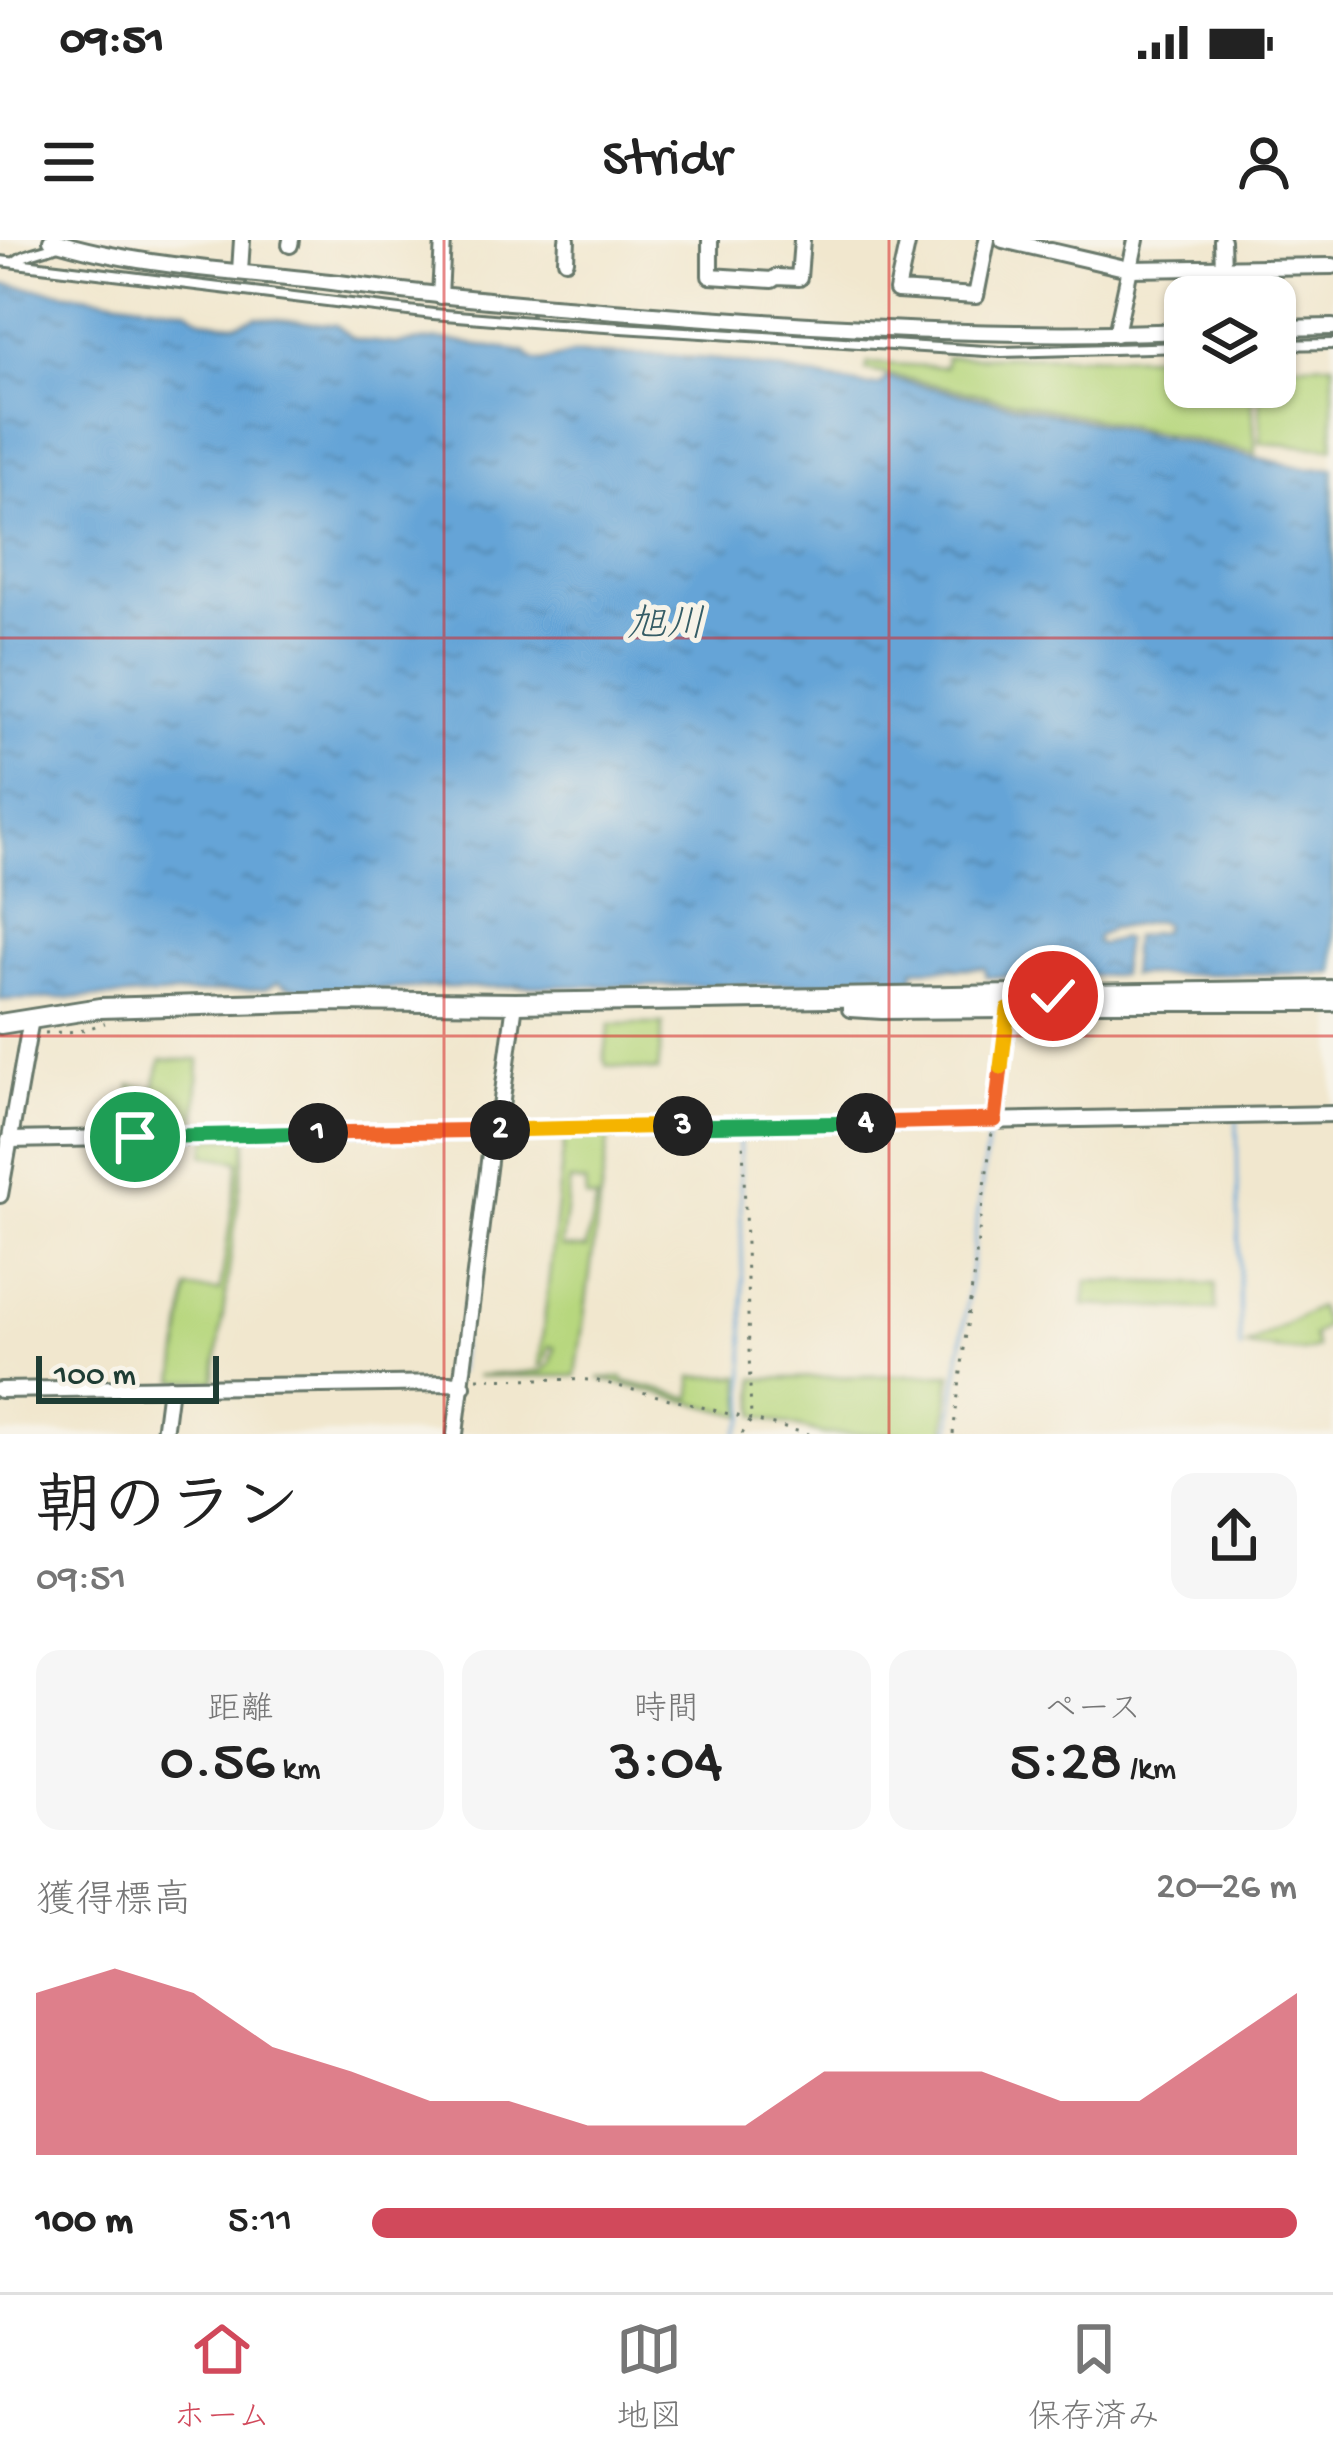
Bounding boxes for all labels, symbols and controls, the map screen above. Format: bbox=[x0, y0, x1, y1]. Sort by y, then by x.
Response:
text: 09:51 bbox=[60, 16, 164, 69]
icon: menu bbox=[36, 129, 102, 195]
icon: person bbox=[1231, 129, 1297, 195]
text: Stridr bbox=[602, 130, 731, 194]
map controls bbox=[1164, 276, 1296, 408]
button: layers bbox=[1164, 276, 1296, 408]
water label: 旭川 bbox=[627, 604, 705, 651]
pin bbox=[1002, 945, 1104, 1047]
icon: check bbox=[1020, 963, 1086, 1029]
pin bbox=[84, 1086, 186, 1188]
pin: 4 bbox=[836, 1093, 896, 1153]
pin: 3 bbox=[653, 1096, 713, 1156]
pin: 2 bbox=[470, 1100, 530, 1160]
pin: 1 bbox=[288, 1103, 348, 1163]
icon: arrive bbox=[102, 1104, 168, 1170]
text: 4 bbox=[858, 1104, 874, 1142]
text: 3 bbox=[674, 1107, 692, 1145]
text: 2 bbox=[492, 1111, 508, 1149]
text: 1 bbox=[311, 1114, 325, 1152]
scale bar bbox=[36, 1350, 219, 1403]
text: 100 m bbox=[54, 1358, 136, 1396]
button: share bbox=[1171, 1473, 1297, 1599]
text: 朝のラン bbox=[36, 1474, 300, 1552]
text: 09:51 bbox=[36, 1558, 126, 1604]
text: 距離 bbox=[207, 1693, 273, 1731]
text: 時間 bbox=[633, 1693, 699, 1731]
text: ペース bbox=[1044, 1693, 1141, 1731]
text: 0.56 bbox=[160, 1731, 275, 1801]
text: 3:04 bbox=[610, 1731, 723, 1801]
text: 5:28 bbox=[1010, 1731, 1122, 1801]
text: km bbox=[275, 1752, 321, 1790]
text: /km bbox=[1122, 1752, 1176, 1790]
text: 20–26 m bbox=[1156, 1866, 1297, 1912]
text: 獲得標高 bbox=[36, 1881, 192, 1927]
text: 100 m bbox=[36, 2200, 133, 2246]
text: 5:11 bbox=[228, 2200, 292, 2246]
tab: ホーム bbox=[173, 2316, 271, 2439]
tab: 地図 bbox=[616, 2316, 682, 2439]
tab: 保存済み bbox=[1028, 2316, 1160, 2439]

